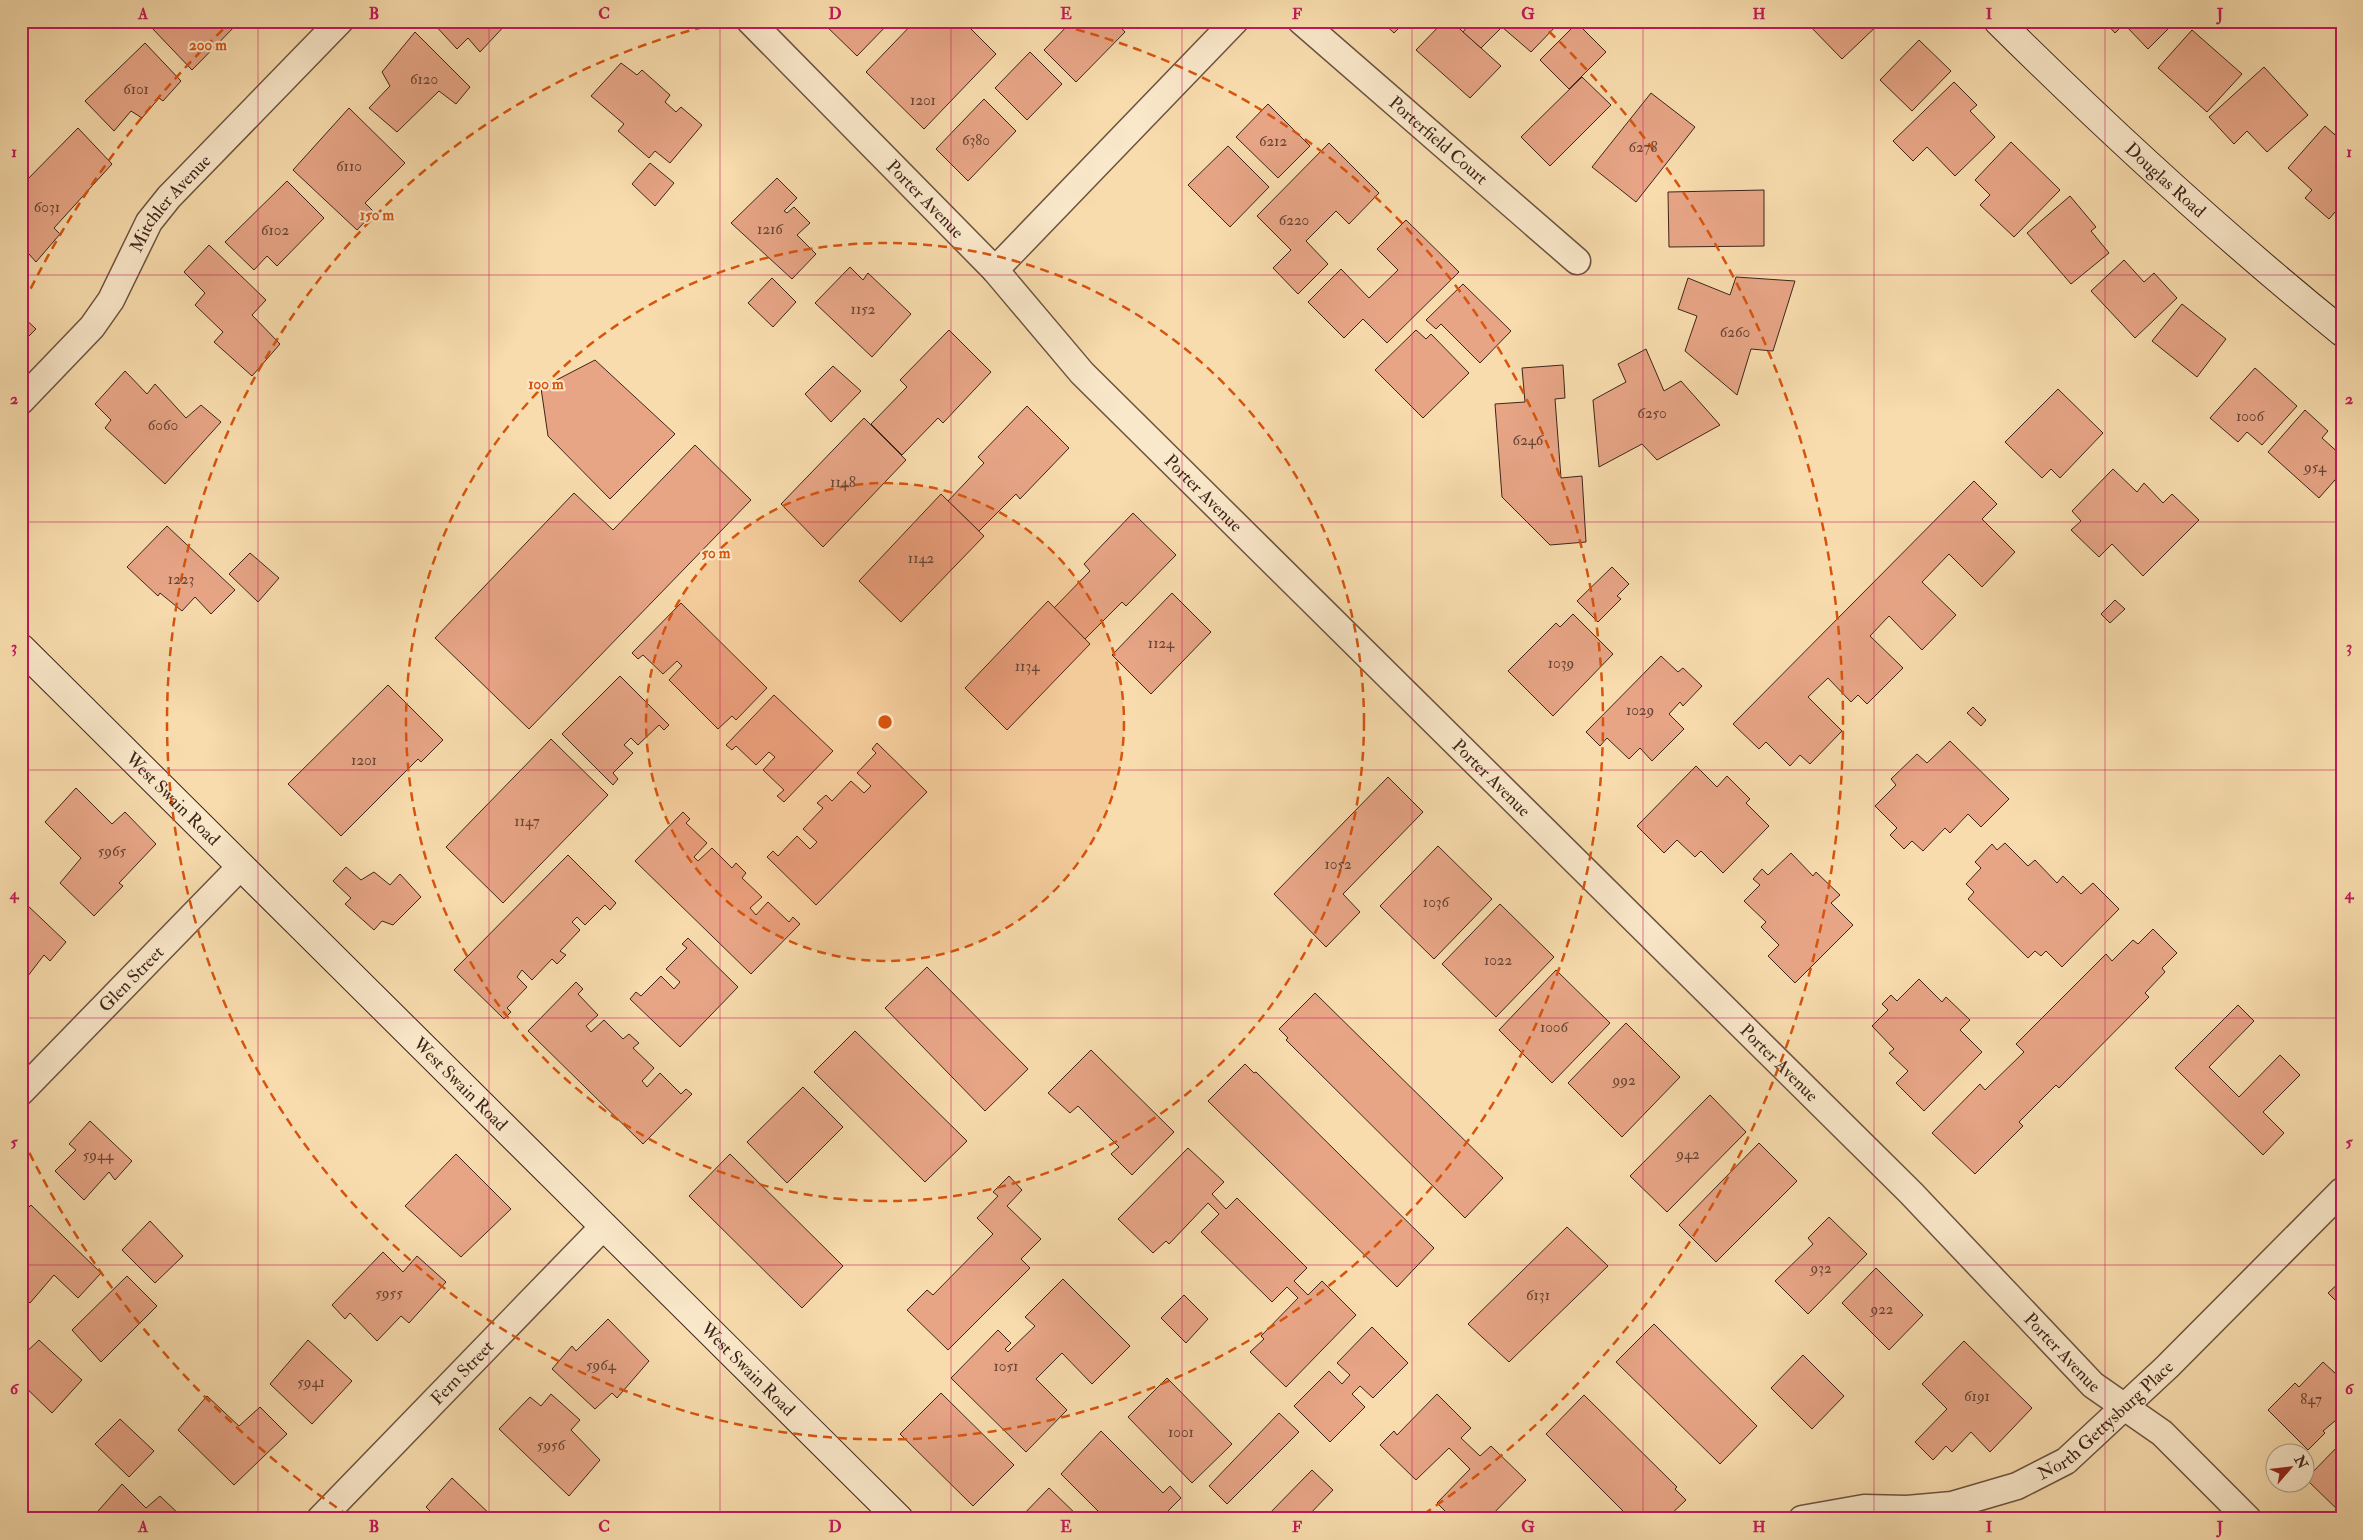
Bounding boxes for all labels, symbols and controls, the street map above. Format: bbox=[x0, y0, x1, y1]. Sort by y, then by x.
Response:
text: A bbox=[137, 4, 149, 24]
text: B bbox=[369, 4, 379, 24]
text: C bbox=[598, 4, 610, 24]
text: D bbox=[828, 4, 842, 24]
text: E bbox=[1060, 4, 1072, 24]
text: F bbox=[1292, 4, 1302, 24]
text: G bbox=[1521, 4, 1535, 24]
text: H bbox=[1752, 4, 1766, 24]
text: I bbox=[1986, 4, 1993, 24]
text: J bbox=[2216, 4, 2224, 25]
text: 200 m bbox=[189, 36, 227, 55]
house number: 6120 bbox=[410, 70, 438, 89]
house number: 6101 bbox=[123, 80, 149, 99]
house number: 1201 bbox=[910, 91, 936, 110]
street label: Porterfield Court bbox=[1384, 91, 1492, 190]
house number: 6380 bbox=[962, 131, 990, 150]
house number: 6212 bbox=[1259, 132, 1287, 151]
house number: 6278 bbox=[1628, 138, 1658, 157]
street label: Douglas Road bbox=[2120, 138, 2210, 223]
text: 1 bbox=[11, 142, 17, 162]
text: 1 bbox=[2346, 142, 2352, 162]
street label: Mitchler Avenue bbox=[125, 149, 217, 256]
street label: Porter Avenue bbox=[881, 155, 969, 244]
house number: 6110 bbox=[336, 157, 362, 176]
house number: 6031 bbox=[34, 198, 60, 217]
text: 150 m bbox=[360, 206, 394, 225]
house number: 6220 bbox=[1279, 211, 1309, 230]
house number: 1216 bbox=[757, 220, 784, 239]
house number: 6102 bbox=[261, 221, 289, 240]
house number: 1152 bbox=[851, 300, 876, 319]
house number: 6260 bbox=[1720, 323, 1750, 342]
text: 100 m bbox=[528, 375, 564, 394]
text: 2 bbox=[10, 389, 18, 409]
text: 2 bbox=[2345, 389, 2353, 409]
house number: 6250 bbox=[1637, 404, 1667, 423]
house number: 1006 bbox=[2236, 407, 2266, 426]
house number: 6060 bbox=[148, 416, 178, 435]
house number: 6246 bbox=[1513, 431, 1545, 450]
street label: Porter Avenue bbox=[1159, 450, 1248, 538]
house number: 954 bbox=[2303, 458, 2327, 477]
house number: 1148 bbox=[830, 473, 856, 492]
text: 50 m bbox=[702, 544, 731, 563]
house number: 1142 bbox=[908, 549, 935, 568]
house number: 1223 bbox=[168, 570, 194, 589]
house number: 1124 bbox=[1148, 634, 1175, 653]
text: 3 bbox=[11, 637, 17, 657]
text: 3 bbox=[2346, 637, 2352, 657]
house number: 1039 bbox=[1548, 654, 1574, 673]
house number: 1134 bbox=[1015, 657, 1040, 676]
house number: 1029 bbox=[1626, 701, 1654, 720]
centre of rings bbox=[876, 713, 894, 731]
street label: Porter Avenue bbox=[1447, 734, 1536, 823]
street label: West Swain Road bbox=[120, 747, 225, 851]
house number: 1201 bbox=[351, 751, 377, 770]
house number: 1147 bbox=[514, 812, 540, 831]
house number: 5965 bbox=[98, 842, 127, 861]
house number: 1052 bbox=[1324, 855, 1352, 874]
text: 4 bbox=[9, 884, 20, 904]
text: 4 bbox=[2344, 884, 2355, 904]
house number: 1036 bbox=[1423, 893, 1451, 912]
street label: Glen Street bbox=[94, 941, 169, 1017]
house number: 1022 bbox=[1484, 951, 1512, 970]
house number: 1006 bbox=[1540, 1018, 1570, 1037]
street label: Porter Avenue bbox=[1735, 1019, 1823, 1107]
street label: West Swain Road bbox=[407, 1032, 512, 1136]
house number: 992 bbox=[1612, 1071, 1636, 1090]
text: 5 bbox=[10, 1132, 18, 1152]
text: 5 bbox=[2345, 1132, 2353, 1152]
house number: 942 bbox=[1675, 1145, 1700, 1164]
house number: 5944 bbox=[83, 1146, 114, 1165]
house number: 932 bbox=[1809, 1259, 1832, 1278]
house number: 5955 bbox=[375, 1284, 403, 1303]
house number: 6131 bbox=[1526, 1286, 1550, 1305]
house number: 922 bbox=[1870, 1300, 1894, 1319]
street label: Porter Avenue bbox=[2019, 1308, 2105, 1399]
street label: West Swain Road bbox=[695, 1317, 800, 1421]
street label: Fern Street bbox=[426, 1335, 499, 1410]
street label: North Gettysburg Place bbox=[2034, 1355, 2179, 1486]
house number: 5964 bbox=[586, 1356, 617, 1375]
house number: 1051 bbox=[994, 1357, 1018, 1376]
house number: 5941 bbox=[297, 1373, 325, 1392]
text: 6 bbox=[10, 1379, 20, 1399]
text: 6 bbox=[2345, 1379, 2355, 1399]
house number: 6191 bbox=[1964, 1387, 1990, 1406]
house number: 847 bbox=[2300, 1390, 2322, 1409]
house number: 1001 bbox=[1168, 1423, 1194, 1442]
house number: 5956 bbox=[537, 1436, 567, 1455]
north arrow bbox=[2266, 1442, 2316, 1492]
text: N bbox=[2290, 1452, 2312, 1472]
text: A bbox=[137, 1517, 149, 1537]
text: B bbox=[369, 1517, 379, 1537]
text: C bbox=[598, 1517, 610, 1537]
text: D bbox=[828, 1517, 842, 1537]
text: E bbox=[1060, 1517, 1072, 1537]
text: F bbox=[1292, 1517, 1302, 1537]
text: G bbox=[1521, 1517, 1535, 1537]
text: H bbox=[1752, 1517, 1766, 1537]
text: I bbox=[1986, 1517, 1993, 1537]
text: J bbox=[2216, 1517, 2224, 1538]

